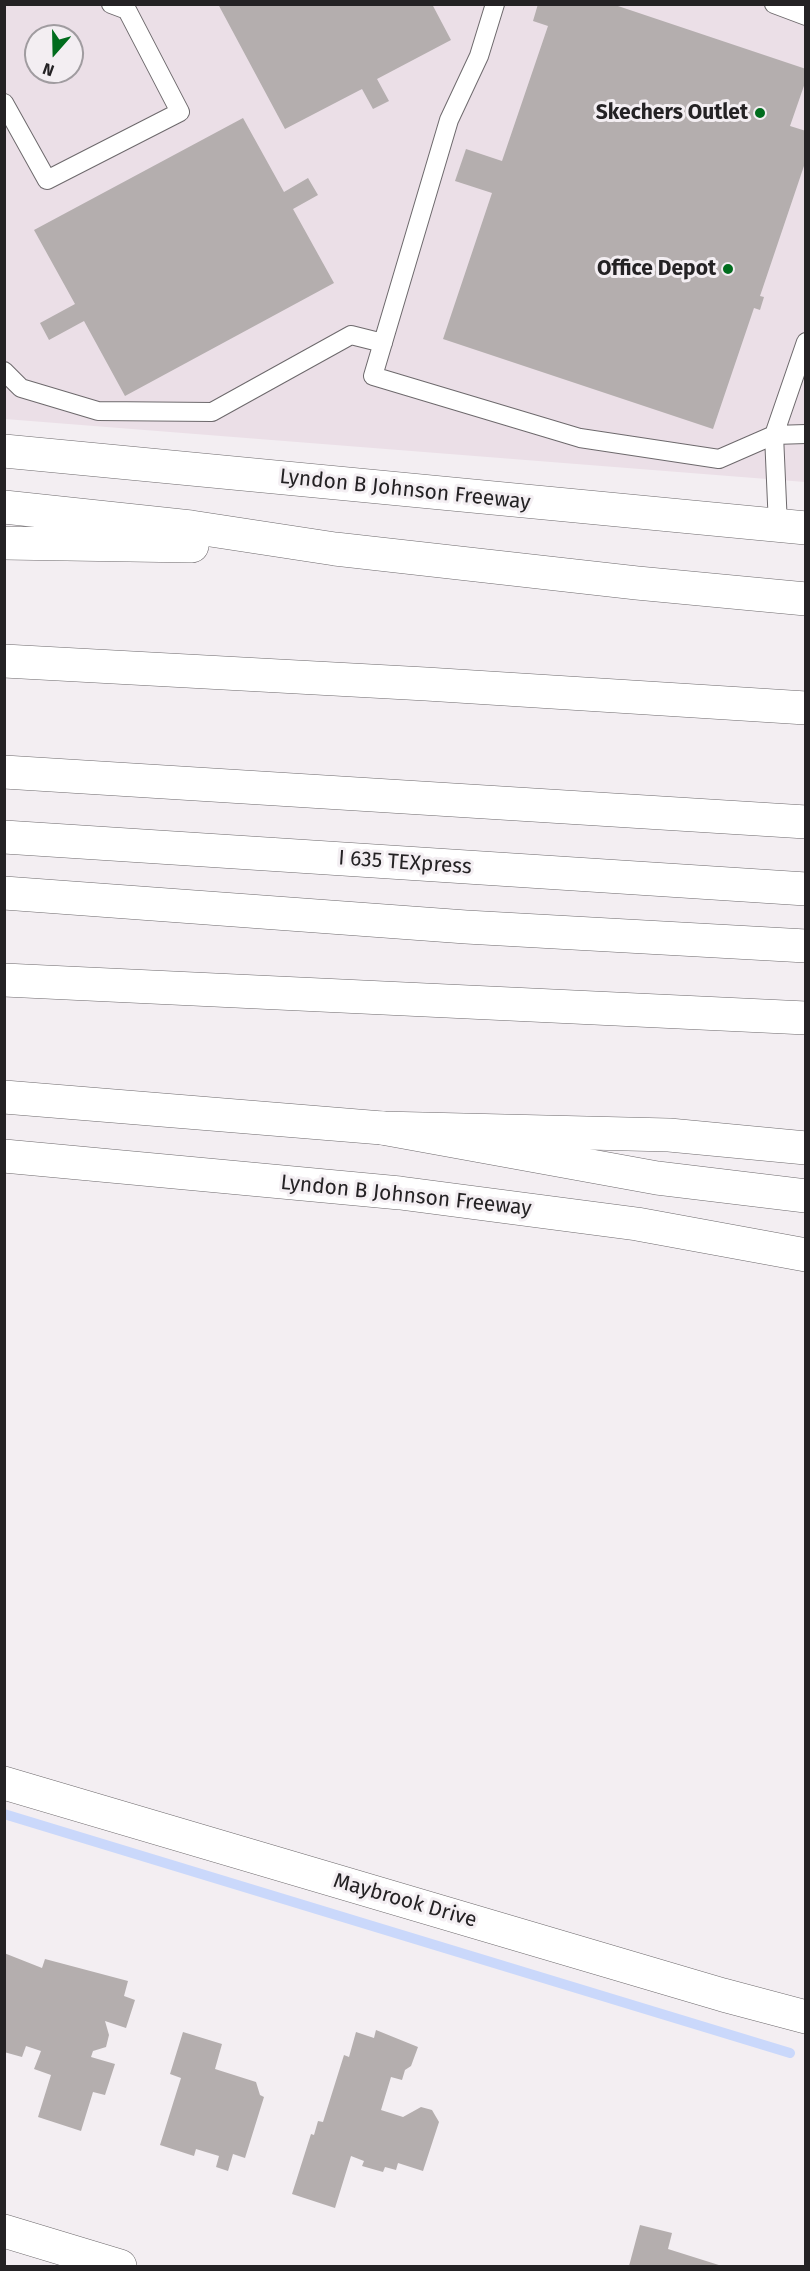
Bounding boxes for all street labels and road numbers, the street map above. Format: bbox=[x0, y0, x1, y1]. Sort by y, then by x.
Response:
street label: Lyndon B Johnson Freeway bbox=[278, 464, 532, 516]
street label: I 635 TEXpress bbox=[338, 846, 472, 880]
street label: Lyndon B Johnson Freeway bbox=[279, 1170, 533, 1222]
street label: Maybrook Drive bbox=[330, 1869, 480, 1933]

